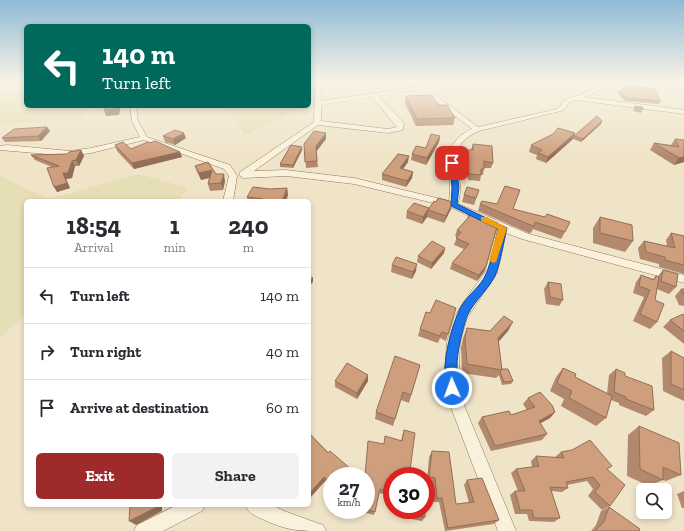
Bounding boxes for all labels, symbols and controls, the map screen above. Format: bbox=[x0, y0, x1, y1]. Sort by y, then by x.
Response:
text: 140 m bbox=[102, 38, 175, 71]
icon: left bbox=[36, 40, 88, 92]
text: Turn left bbox=[102, 72, 171, 94]
pin bbox=[435, 146, 469, 180]
icon: arrive bbox=[441, 152, 463, 174]
text: 18:54 bbox=[66, 211, 121, 240]
text: 1 bbox=[170, 211, 180, 240]
text: 240 bbox=[228, 211, 269, 240]
text: Arrival bbox=[74, 240, 113, 255]
text: min bbox=[164, 240, 186, 255]
text: m bbox=[243, 240, 254, 255]
icon: left bbox=[36, 285, 58, 307]
text: Turn left bbox=[70, 287, 130, 305]
text: 140 m bbox=[260, 287, 299, 305]
icon: right bbox=[36, 341, 58, 363]
text: Turn right bbox=[70, 343, 141, 361]
text: 40 m bbox=[266, 343, 299, 361]
position arrow bbox=[431, 367, 473, 409]
icon: arrive bbox=[36, 397, 58, 419]
text: Arrive at destination bbox=[70, 399, 209, 417]
text: 60 m bbox=[266, 399, 299, 417]
button: Exit bbox=[36, 453, 164, 499]
button: Share bbox=[172, 453, 299, 499]
speed limit sign: 30 bbox=[383, 467, 435, 519]
text: 27 bbox=[339, 476, 359, 500]
map controls bbox=[636, 483, 672, 519]
button: search bbox=[636, 483, 672, 519]
text: km/h bbox=[338, 497, 360, 509]

